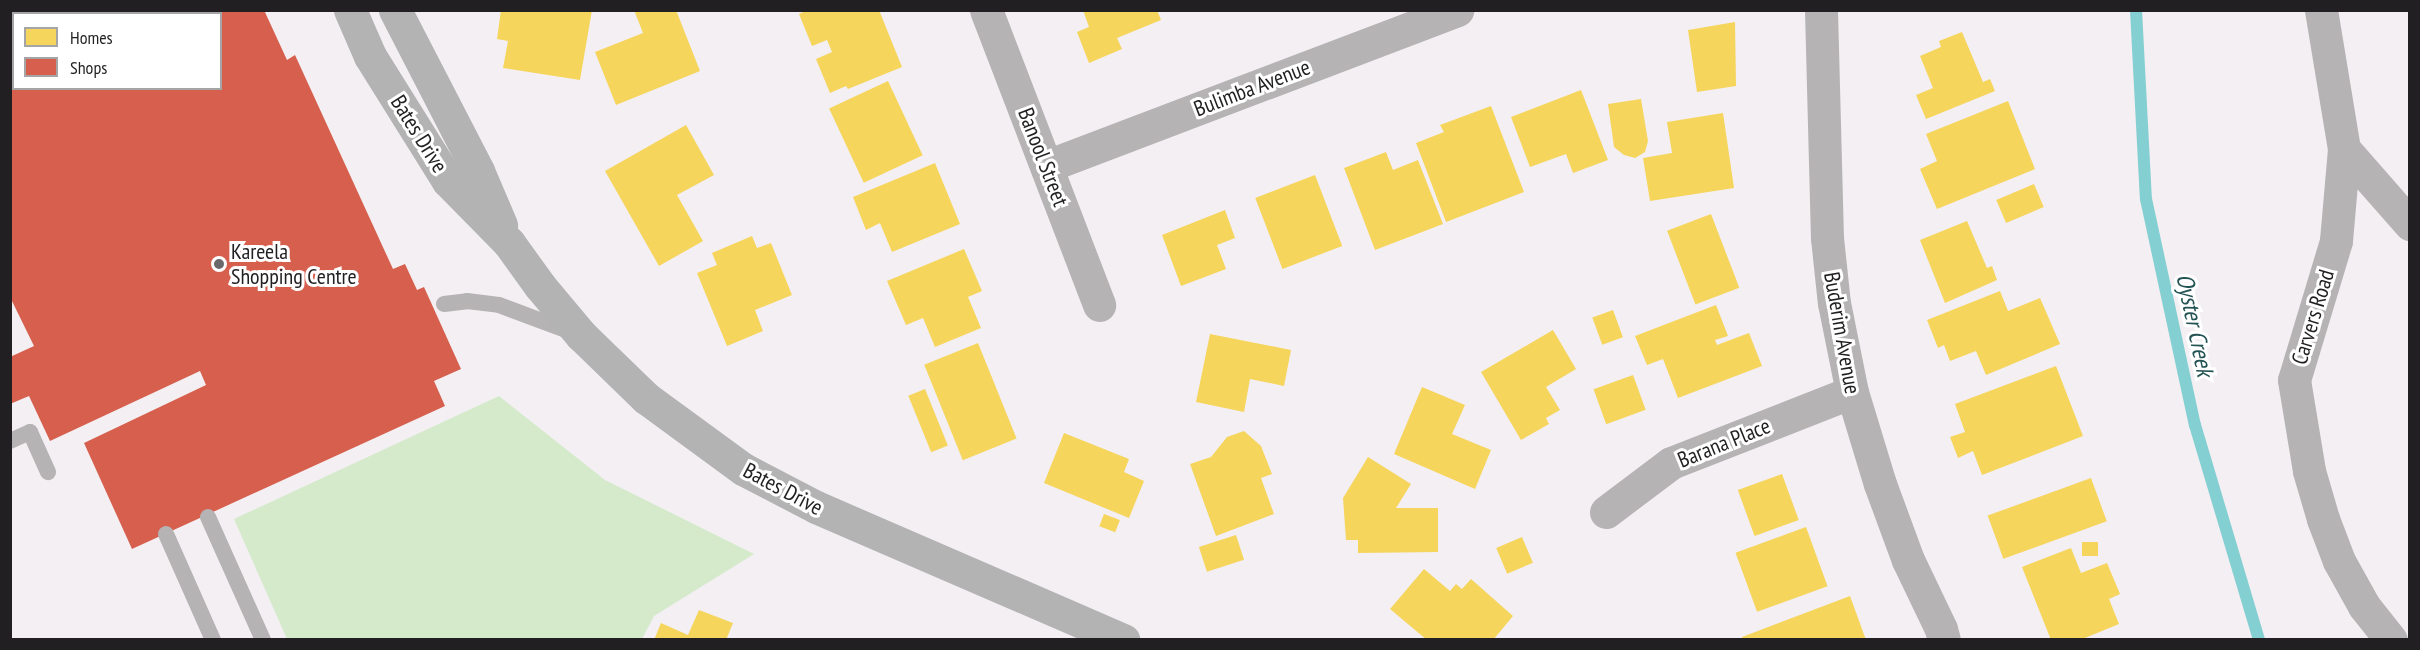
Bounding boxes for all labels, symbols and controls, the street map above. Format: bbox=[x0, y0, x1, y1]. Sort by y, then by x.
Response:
legend bbox=[12, 12, 222, 90]
text: Homes bbox=[70, 26, 113, 49]
street label: Bulimba Avenue bbox=[1190, 54, 1314, 122]
text: Shops bbox=[70, 56, 107, 79]
street label: Bates Drive bbox=[385, 90, 453, 178]
street label: Banool Street bbox=[1012, 104, 1074, 210]
place label: Kareela Shopping Centre bbox=[231, 238, 357, 290]
marker: Kareela Shopping Centre bbox=[212, 257, 226, 271]
street label: Carvers Road bbox=[2286, 266, 2340, 368]
street label: Buderim Avenue bbox=[1818, 270, 1866, 396]
water label: Oyster Creek bbox=[2170, 271, 2220, 379]
street label: Barana Place bbox=[1674, 412, 1774, 474]
street label: Bates Drive bbox=[739, 457, 827, 521]

